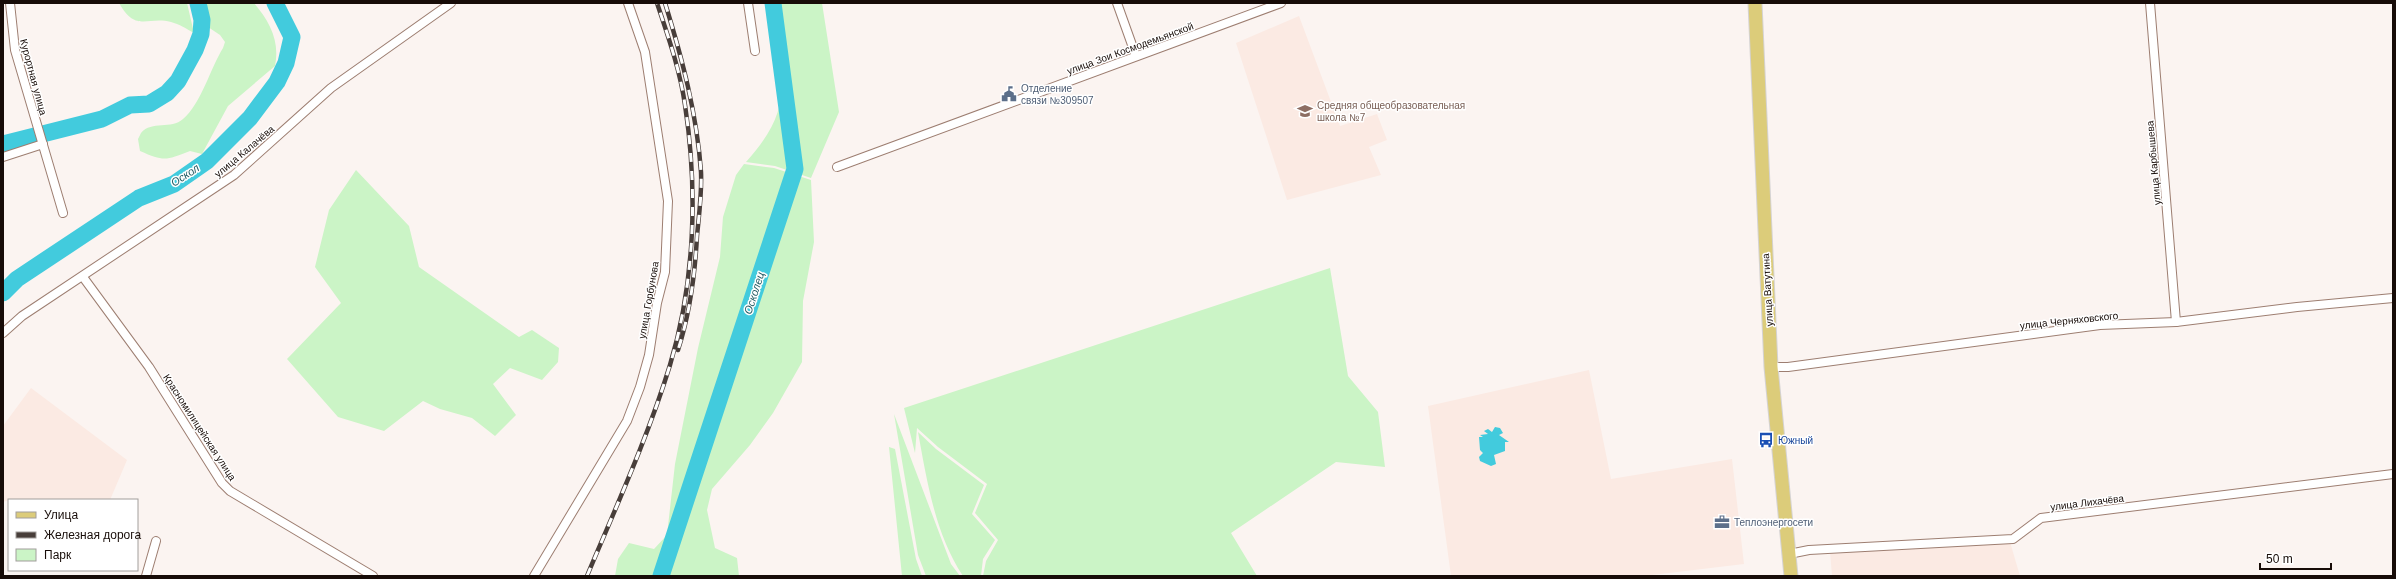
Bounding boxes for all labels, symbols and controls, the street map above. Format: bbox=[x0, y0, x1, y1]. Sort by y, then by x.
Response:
street label: улица Зои Космодемьянской bbox=[1065, 20, 1195, 77]
street label: Курортная улица bbox=[18, 38, 49, 117]
place label: Отделение связи №309507 bbox=[1021, 83, 1094, 106]
public building icon: Отделение связи №309507 bbox=[1000, 85, 1018, 103]
place label: Средняя общеобразовательная школа №7 bbox=[1317, 100, 1465, 123]
school or university icon: Средняя общеобразовательная школа №7 bbox=[1296, 102, 1314, 120]
street label: улица Карбышева bbox=[2144, 120, 2163, 206]
street label: улица Калачёва bbox=[212, 123, 277, 179]
water label: Оскол bbox=[169, 161, 201, 189]
street label: улица Ватутина bbox=[1760, 253, 1775, 327]
street label: улица Горбунова bbox=[636, 260, 661, 340]
water label: Осколец bbox=[742, 270, 766, 316]
street label: улица Черняховского bbox=[2019, 310, 2119, 331]
street label: Красномилицейская улица bbox=[161, 372, 238, 483]
bus stop icon: Южный bbox=[1757, 431, 1775, 449]
place label: Южный bbox=[1778, 435, 1813, 446]
street label: улица Лихачёва bbox=[2050, 492, 2125, 512]
legend bbox=[8, 499, 138, 571]
text: Улица bbox=[44, 508, 78, 522]
office icon: Теплоэнергосети bbox=[1713, 513, 1731, 531]
place label: Теплоэнергосети bbox=[1734, 517, 1813, 528]
text: Железная дорога bbox=[44, 528, 141, 542]
scale bar bbox=[2260, 545, 2331, 571]
text: Парк bbox=[44, 548, 72, 562]
text: 50 m bbox=[2266, 552, 2293, 566]

